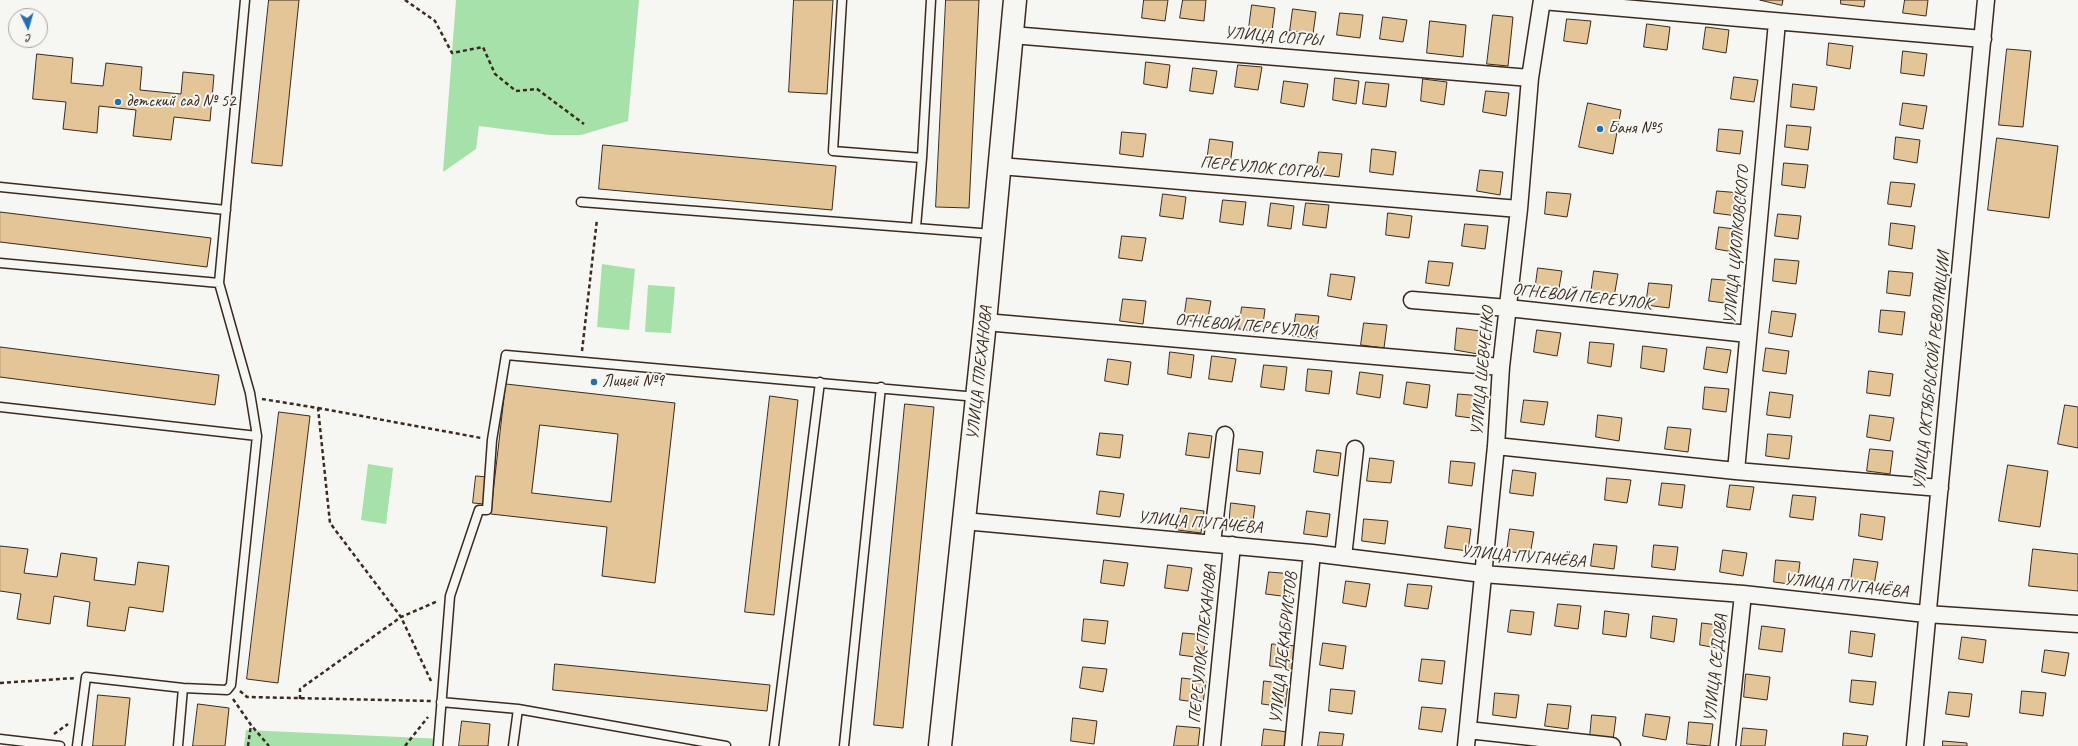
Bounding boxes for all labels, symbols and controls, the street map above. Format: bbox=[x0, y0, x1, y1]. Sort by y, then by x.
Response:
north arrow bbox=[8, 8, 48, 48]
street label: УЛИЦА СОГРЫ bbox=[1223, 23, 1323, 51]
text: С bbox=[26, 32, 32, 46]
place label: детский сад № 52 bbox=[126, 92, 236, 112]
marker: детский сад № 52 bbox=[113, 97, 123, 107]
place label: Баня №5 bbox=[1608, 119, 1662, 139]
marker: Баня №5 bbox=[1595, 124, 1605, 134]
street label: ПЕРЕУЛОК СОГРЫ bbox=[1199, 153, 1323, 183]
street label: УЛИЦА ЦИОЛКОВСКОГО bbox=[1720, 165, 1754, 325]
street label: УЛИЦА ОКТЯБРЬСКОЙ РЕВОЛЮЦИИ bbox=[1909, 251, 1955, 491]
street label: ОГНЕВОЙ ПЕРЕУЛОК bbox=[1511, 280, 1653, 314]
street label: УЛИЦА ПЛЕХАНОВА bbox=[963, 305, 997, 441]
street label: УЛИЦА ШЕВЧЕНКО bbox=[1467, 306, 1499, 436]
street label: ОГНЕВОЙ ПЕРЕУЛОК bbox=[1174, 310, 1316, 342]
place label: Лицей №9 bbox=[602, 372, 664, 392]
marker: Лицей №9 bbox=[589, 377, 599, 387]
street label: УЛИЦА ПУГАЧЁВА bbox=[1137, 507, 1263, 539]
street label: УЛИЦА ПУГАЧЁВА bbox=[1460, 541, 1586, 573]
street label: ПЕРЕУЛОК ПЛЕХАНОВА bbox=[1185, 564, 1221, 724]
street label: УЛИЦА ПУГАЧЁВА bbox=[1783, 569, 1909, 603]
street label: УЛИЦА ДЕКАБРИСТОВ bbox=[1266, 571, 1302, 725]
street label: УЛИЦА СЕДОВА bbox=[1700, 613, 1732, 723]

